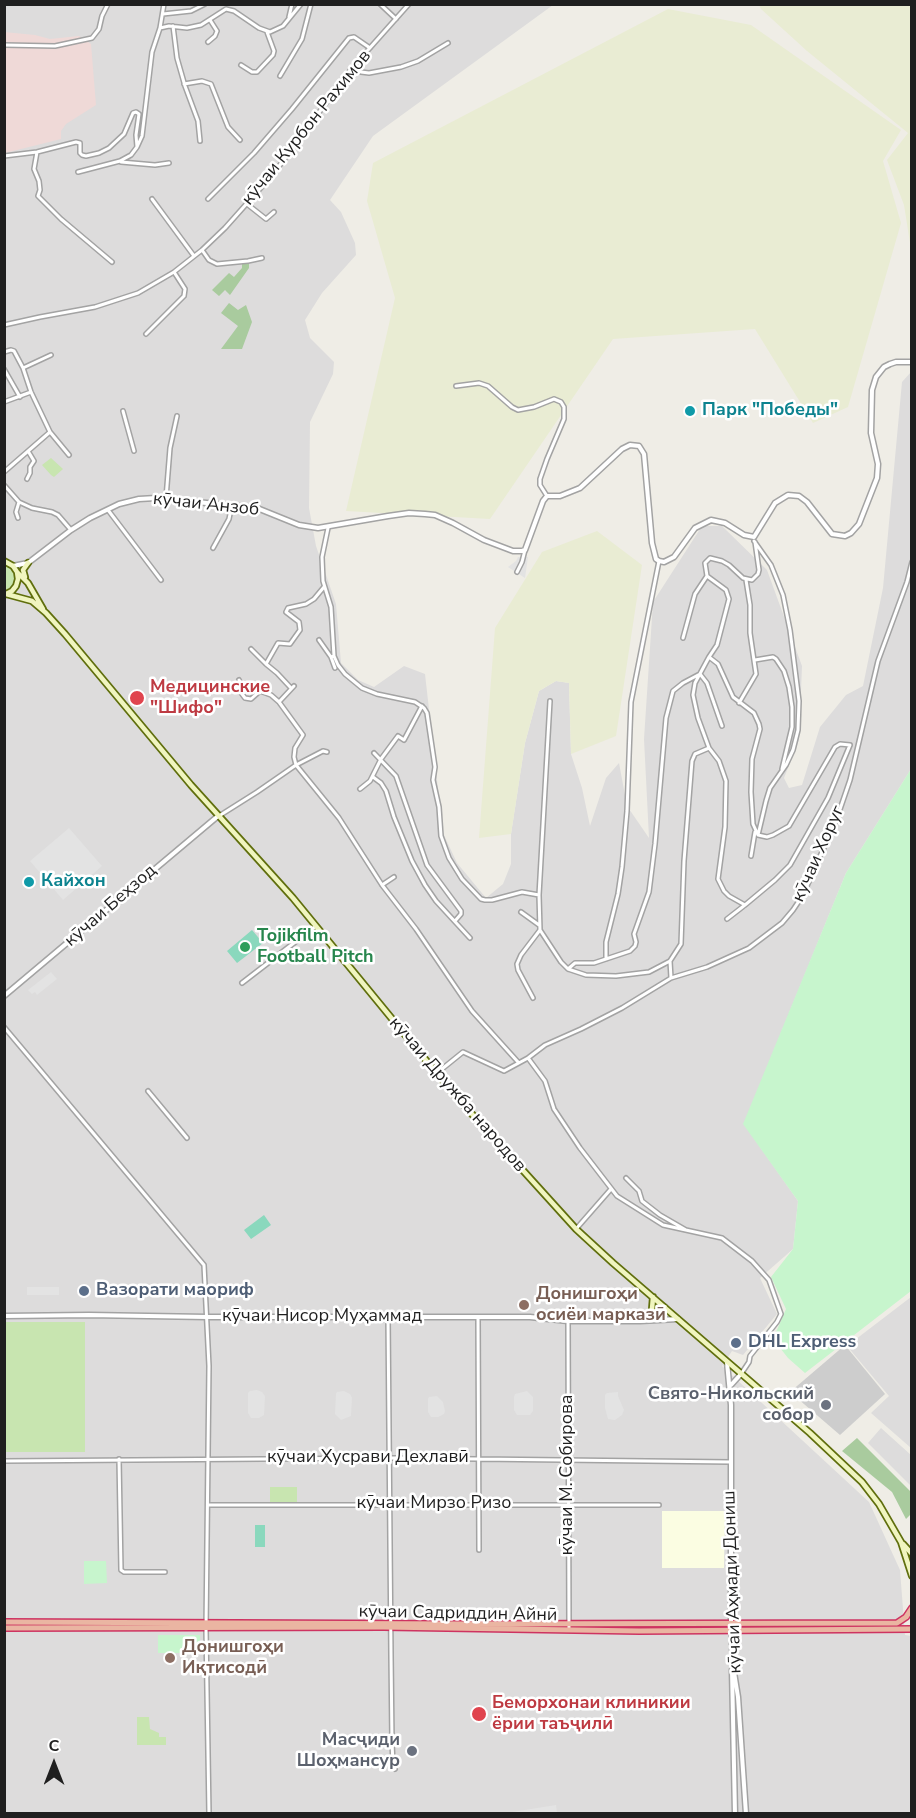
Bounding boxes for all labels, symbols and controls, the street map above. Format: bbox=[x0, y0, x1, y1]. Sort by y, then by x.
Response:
street label: кӯчаи Курбон Рахимов bbox=[238, 46, 376, 210]
place label: Парк "Победы" bbox=[702, 400, 838, 422]
marker: Парк "Победы" bbox=[683, 404, 697, 418]
street label: кӯчаи Анзоб bbox=[152, 489, 260, 521]
place label: Медицинские "Шифо" bbox=[150, 677, 270, 720]
marker: Медицинские "Шифо" bbox=[128, 689, 146, 707]
street label: кӯчаи Хоруг bbox=[788, 802, 850, 906]
street label: кӯчаи Беҳзод bbox=[61, 860, 161, 952]
place label: Кайхон bbox=[41, 871, 106, 893]
marker: Кайхон bbox=[22, 875, 36, 889]
place label: Tojikfilm Football Pitch bbox=[257, 926, 374, 968]
marker: Tojikfilm Football Pitch bbox=[238, 940, 252, 954]
street label: кӯчаи Дружба народов bbox=[384, 1013, 530, 1177]
place label: Вазорати маориф bbox=[96, 1280, 254, 1302]
marker: Вазорати маориф bbox=[77, 1284, 91, 1298]
place label: Донишгоҳи осиёи марказӣ bbox=[536, 1284, 666, 1326]
marker: Донишгоҳи осиёи марказӣ bbox=[517, 1298, 531, 1312]
street label: кӯчаи Нисор Муҳаммад bbox=[222, 1306, 422, 1328]
place label: DHL Express bbox=[748, 1332, 856, 1354]
marker: DHL Express bbox=[729, 1336, 743, 1350]
place label: Свято-Никольский собор bbox=[648, 1384, 814, 1426]
street label: кӯчаи М. Собирова bbox=[557, 1394, 579, 1556]
marker: Свято-Никольский собор bbox=[819, 1398, 833, 1412]
street label: кӯчаи Хусрави Дехлавӣ bbox=[267, 1447, 469, 1469]
street label: кӯчаи Аҳмади Дониш bbox=[719, 1490, 747, 1674]
street label: кӯчаи Мирзо Ризо bbox=[357, 1493, 511, 1515]
street label: кӯчаи Садриддин Айнӣ bbox=[358, 1601, 558, 1627]
place label: Донишгоҳи Иқтисодӣ bbox=[182, 1637, 284, 1680]
marker: Донишгоҳи Иқтисодӣ bbox=[163, 1651, 177, 1665]
place label: Беморхонаи клиникии ёрии таъҷилӣ bbox=[492, 1693, 691, 1736]
marker: Беморхонаи клиникии ёрии таъҷилӣ bbox=[470, 1705, 488, 1723]
place label: Масҷиди Шоҳмансур bbox=[297, 1730, 400, 1772]
north arrow bbox=[24, 1734, 84, 1794]
text: С bbox=[49, 1735, 59, 1757]
marker: Масҷиди Шоҳмансур bbox=[405, 1744, 419, 1758]

